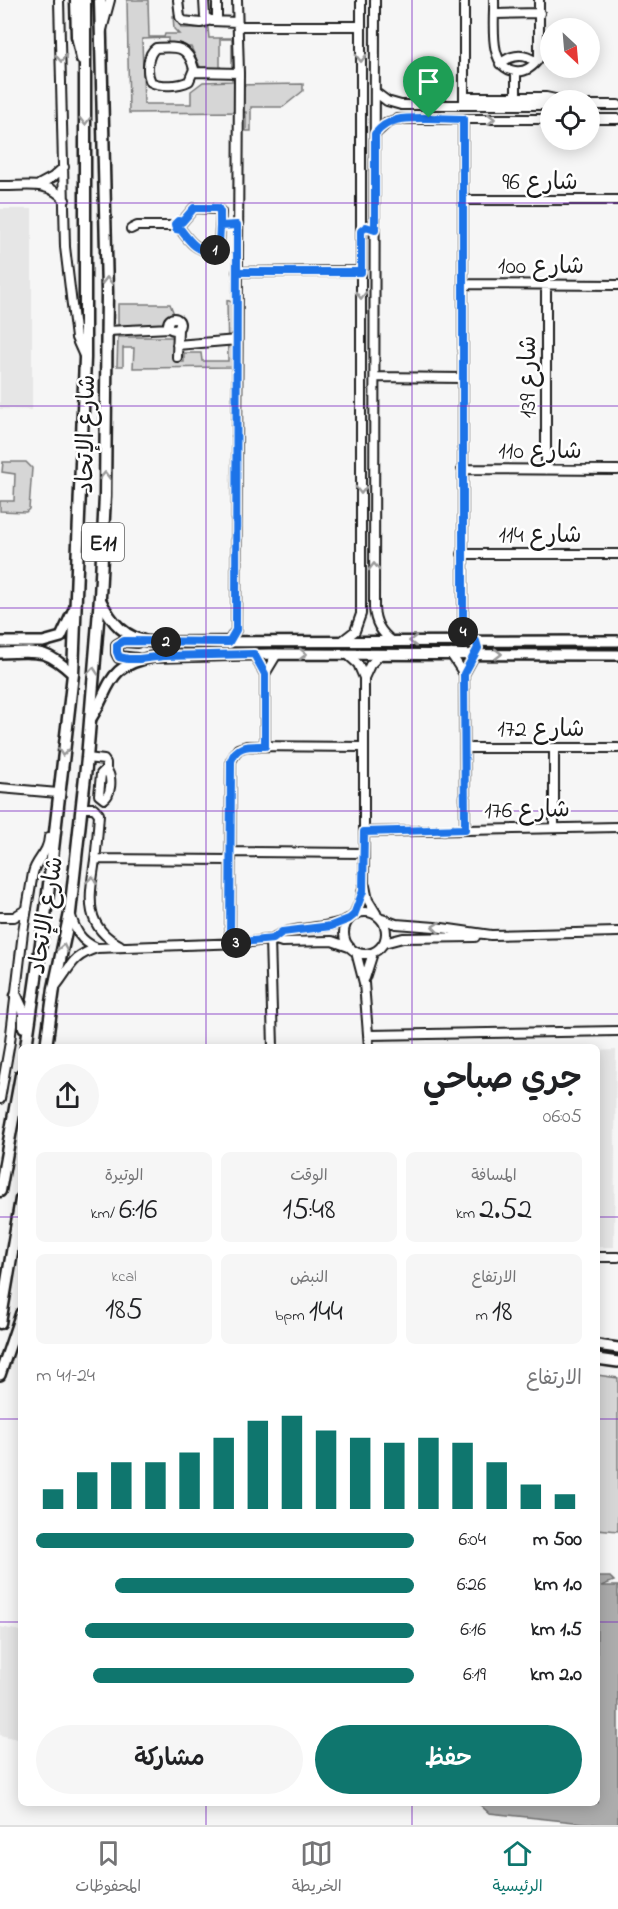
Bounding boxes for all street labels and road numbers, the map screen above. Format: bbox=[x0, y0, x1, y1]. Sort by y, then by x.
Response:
street label: شارع 96 bbox=[502, 166, 578, 201]
street label: شارع 100 bbox=[498, 250, 584, 285]
street label: شارع 139 bbox=[512, 336, 547, 418]
street label: شارع الإتحاد bbox=[69, 374, 106, 494]
street label: شارع 110 bbox=[498, 435, 582, 470]
street label: شارع 114 bbox=[498, 519, 582, 554]
road number: E11 bbox=[82, 523, 124, 561]
street label: شارع 172 bbox=[497, 713, 585, 748]
street label: شارع 176 bbox=[484, 793, 570, 830]
street label: شارع الإتحاد bbox=[21, 854, 74, 977]

